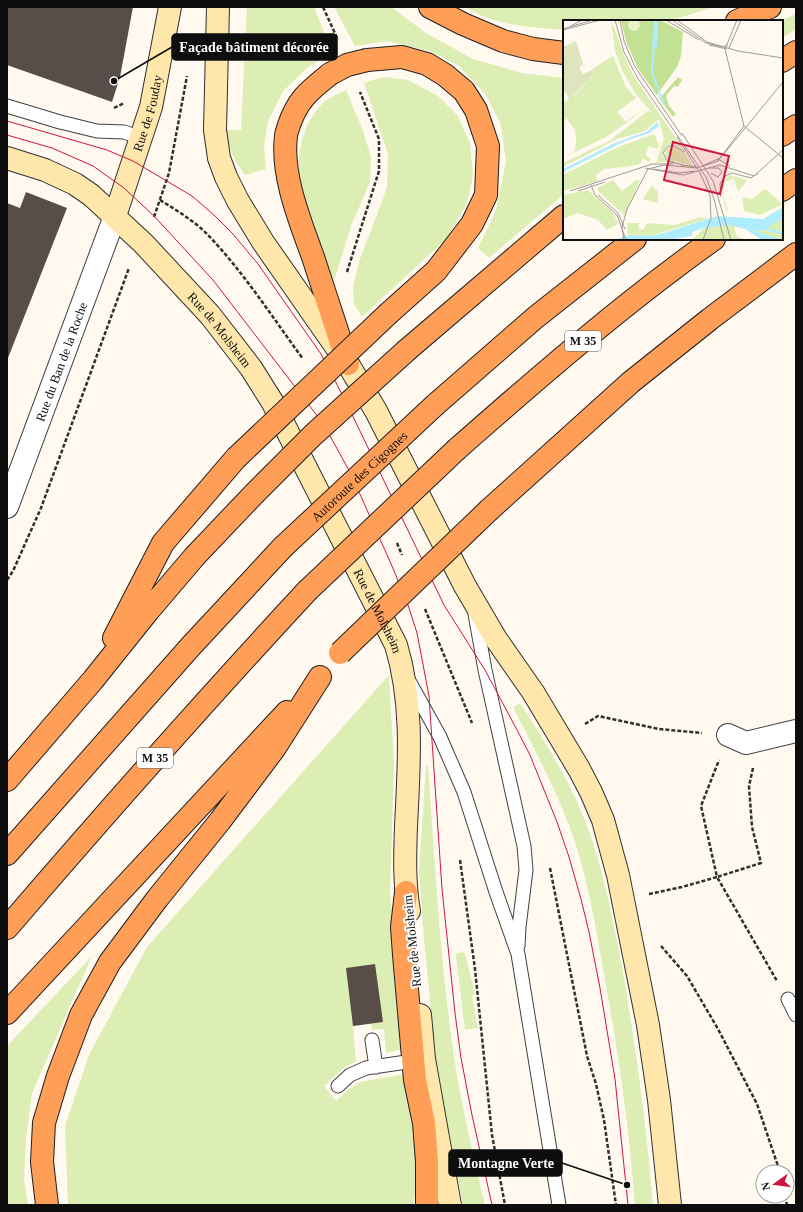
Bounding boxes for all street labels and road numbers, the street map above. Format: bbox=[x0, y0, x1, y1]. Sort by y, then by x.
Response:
street label: Rue de Fouday bbox=[129, 73, 165, 153]
street label: Rue de Molsheim bbox=[185, 289, 255, 370]
street label: Rue du Ban de la Roche bbox=[32, 300, 90, 423]
road number: M 35 bbox=[565, 331, 601, 351]
street label: Autoroute des Cigognes bbox=[308, 428, 410, 524]
street label: Rue de Molsheim bbox=[351, 566, 405, 655]
road number: M 35 bbox=[137, 748, 173, 768]
street label: Rue de Molsheim bbox=[400, 894, 424, 988]

